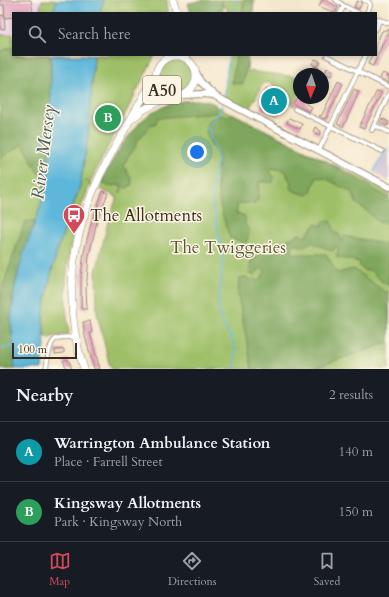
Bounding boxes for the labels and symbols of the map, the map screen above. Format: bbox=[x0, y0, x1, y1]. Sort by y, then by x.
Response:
north arrow bbox=[293, 68, 329, 104]
road number: A50 bbox=[143, 76, 181, 104]
pin: A bbox=[261, 86, 287, 116]
water label: River Mersey bbox=[25, 103, 62, 201]
pin: B bbox=[95, 103, 121, 133]
your location bbox=[187, 142, 207, 162]
bus stop icon: The Allotments bbox=[61, 202, 87, 235]
place label: The Allotments bbox=[90, 204, 203, 227]
park label: The Twiggeries bbox=[170, 236, 286, 259]
scale bar bbox=[12, 341, 77, 360]

